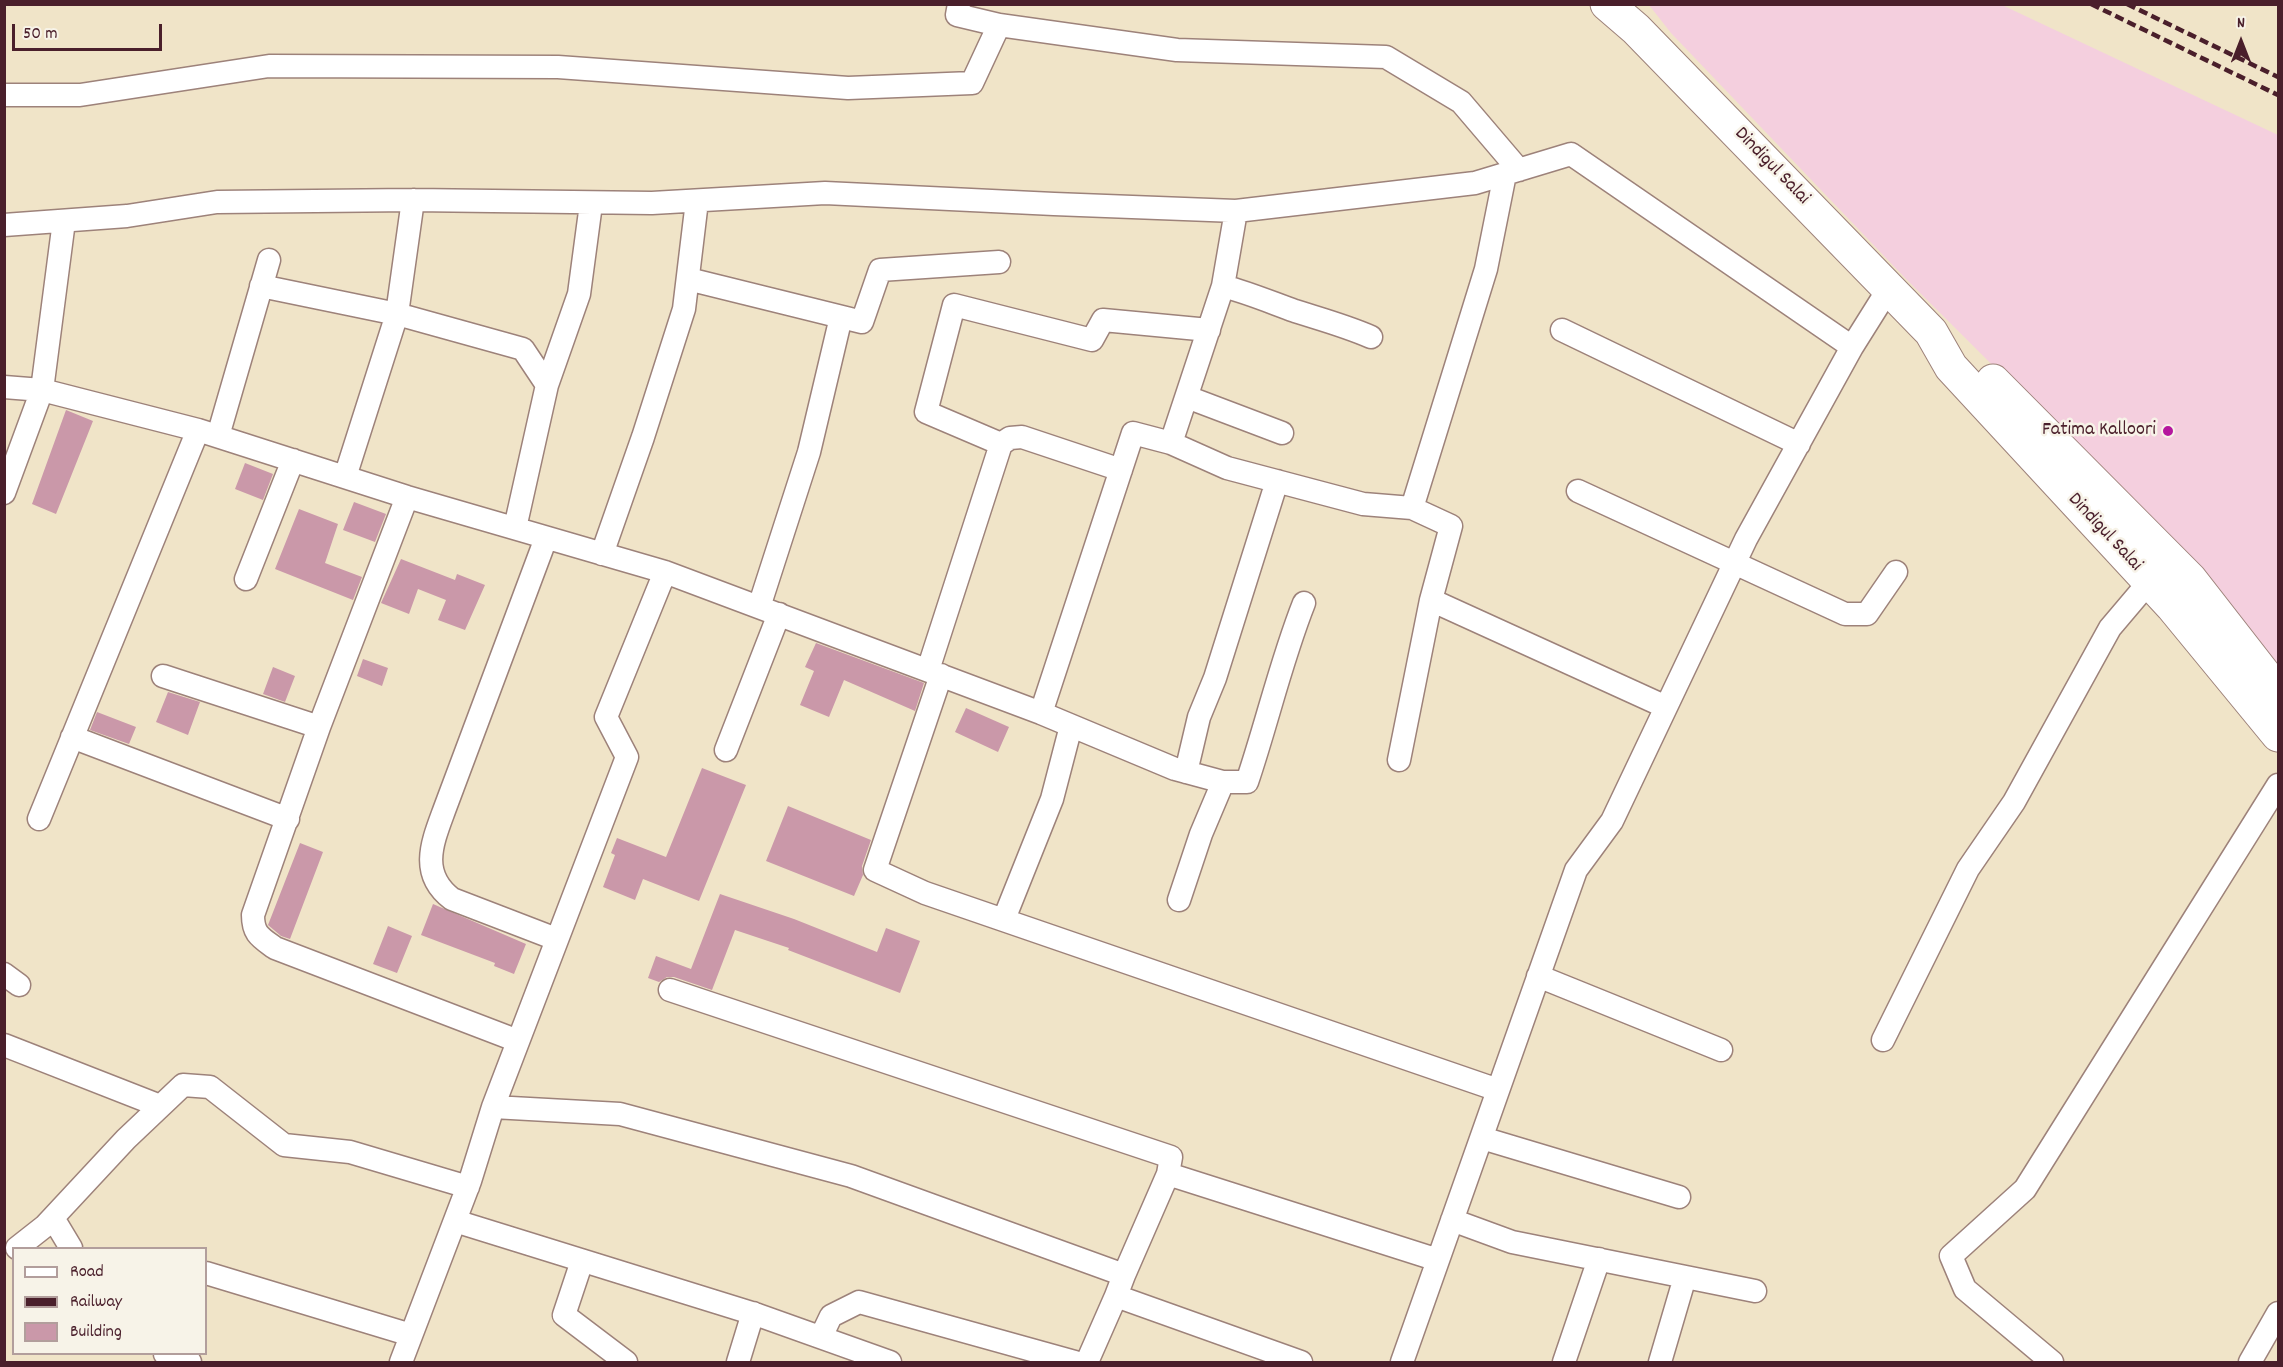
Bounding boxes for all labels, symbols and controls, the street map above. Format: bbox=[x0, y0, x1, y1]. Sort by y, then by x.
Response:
scale bar bbox=[15, 12, 165, 50]
north arrow bbox=[2211, 12, 2271, 72]
text: N bbox=[2237, 12, 2245, 35]
text: 50 m bbox=[23, 22, 58, 47]
street label: Dindigul Salai bbox=[1728, 123, 1814, 211]
place label: Fatima Kalloori bbox=[2042, 419, 2156, 443]
marker: Fatima Kalloori bbox=[2161, 424, 2175, 438]
street label: Dindigul Salai bbox=[2061, 489, 2147, 577]
legend bbox=[12, 1247, 207, 1355]
text: Road bbox=[70, 1260, 104, 1285]
text: Railway bbox=[70, 1290, 122, 1315]
text: Building bbox=[70, 1320, 122, 1345]

